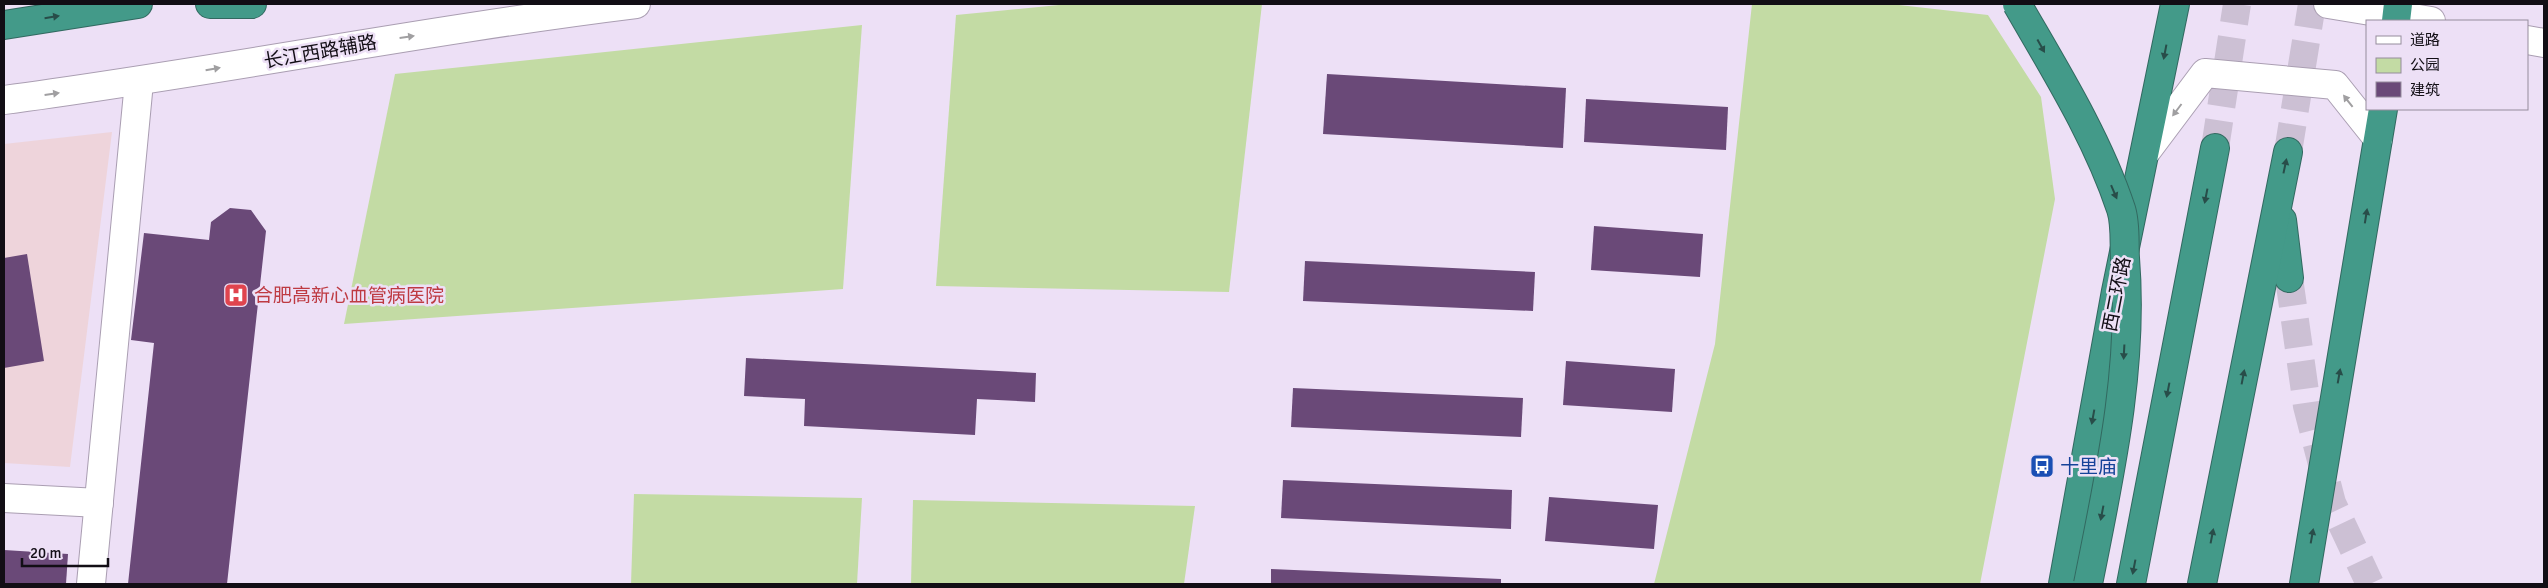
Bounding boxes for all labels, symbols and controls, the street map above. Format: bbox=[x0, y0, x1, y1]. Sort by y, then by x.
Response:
one-way arrow bbox=[44, 13, 60, 21]
legend bbox=[2366, 20, 2528, 110]
street label: 长江西路辅路 bbox=[262, 30, 378, 74]
text: 道路 bbox=[2410, 31, 2440, 49]
one-way arrow bbox=[400, 32, 416, 40]
one-way arrow bbox=[2037, 39, 2045, 54]
one-way arrow bbox=[2161, 44, 2169, 60]
text: 公园 bbox=[2410, 56, 2440, 74]
one-way arrow bbox=[205, 65, 221, 73]
text: 建筑 bbox=[2410, 81, 2440, 99]
one-way arrow bbox=[44, 90, 60, 98]
one-way arrow bbox=[2342, 95, 2353, 108]
one-way arrow bbox=[2172, 103, 2183, 116]
one-way arrow bbox=[2281, 158, 2289, 174]
one-way arrow bbox=[2110, 184, 2118, 199]
one-way arrow bbox=[2201, 188, 2209, 204]
one-way arrow bbox=[2362, 207, 2370, 223]
street label: 西二环路 bbox=[2098, 255, 2136, 334]
hospital icon: 合肥高新心血管病医院 bbox=[223, 282, 249, 308]
place label: 合肥高新心血管病医院 bbox=[254, 284, 444, 308]
one-way arrow bbox=[2120, 344, 2128, 360]
one-way arrow bbox=[2335, 368, 2343, 384]
one-way arrow bbox=[2239, 369, 2247, 385]
one-way arrow bbox=[2164, 382, 2172, 398]
one-way arrow bbox=[2089, 409, 2097, 425]
bus stop icon: 十里庙 bbox=[2029, 453, 2055, 479]
place label: 十里庙 bbox=[2060, 455, 2117, 479]
one-way arrow bbox=[2098, 505, 2106, 520]
one-way arrow bbox=[2208, 528, 2216, 544]
one-way arrow bbox=[2308, 528, 2316, 544]
scale bar bbox=[22, 536, 109, 568]
text: 20 m bbox=[30, 544, 61, 562]
one-way arrow bbox=[2130, 559, 2138, 575]

